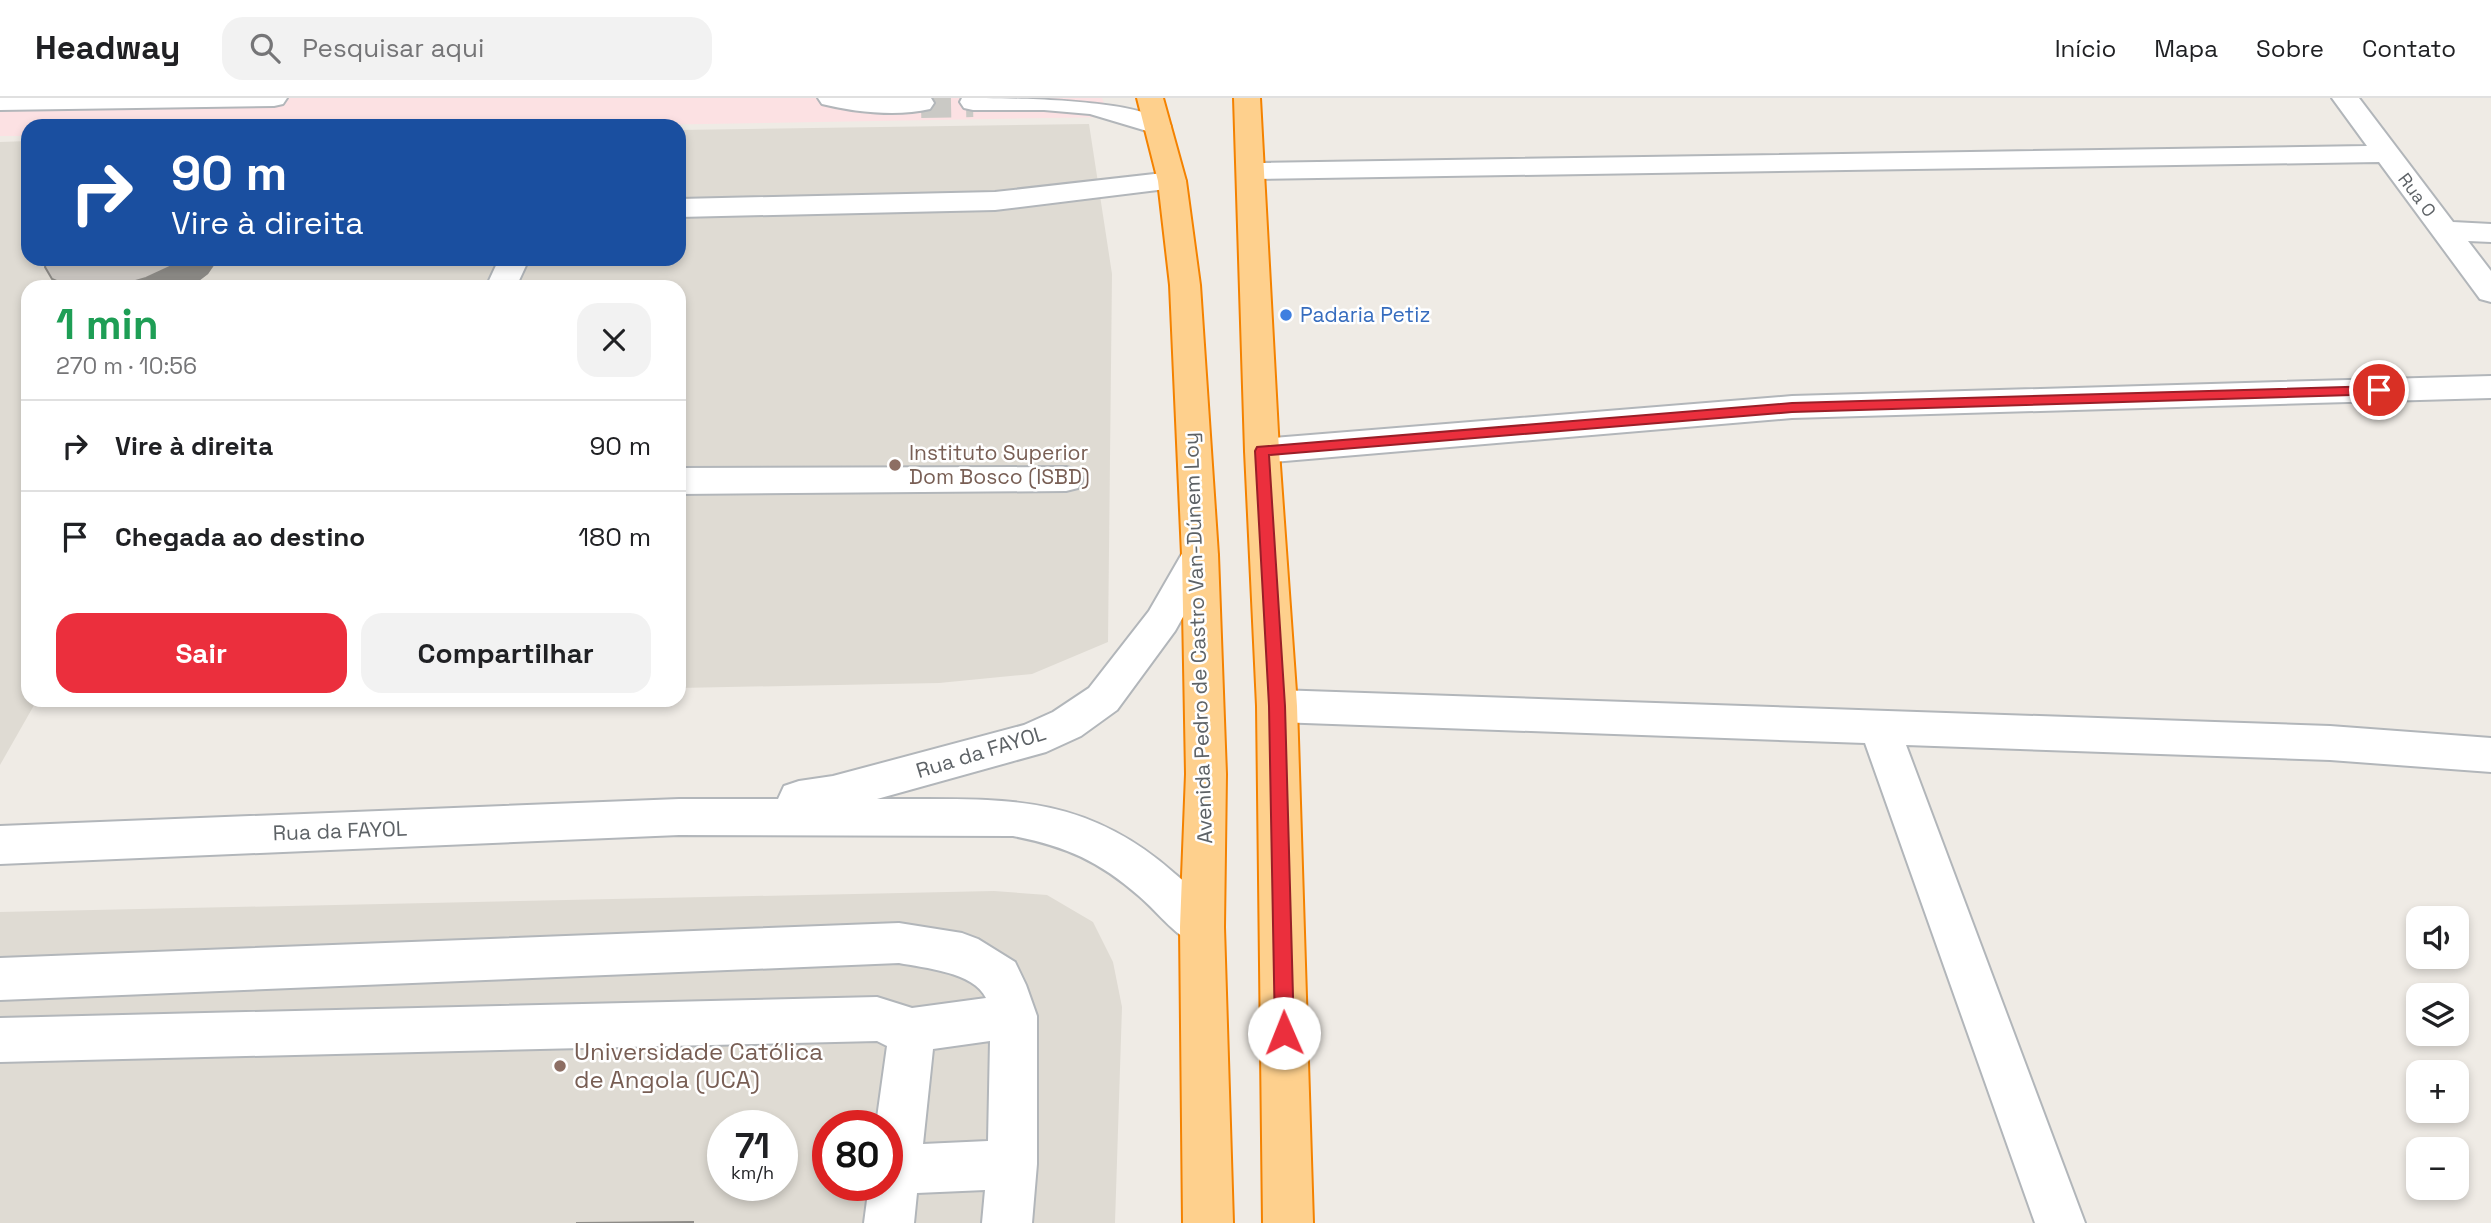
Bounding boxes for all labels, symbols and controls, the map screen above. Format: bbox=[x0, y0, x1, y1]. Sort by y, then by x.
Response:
search box bbox=[222, 17, 712, 80]
text: Headway bbox=[35, 27, 180, 69]
icon: search bbox=[246, 29, 284, 67]
text: Pesquisar aqui bbox=[302, 31, 484, 65]
text: Início bbox=[2055, 33, 2116, 64]
text: Mapa bbox=[2154, 33, 2218, 64]
text: Sobre bbox=[2256, 33, 2324, 64]
text: Contato bbox=[2362, 33, 2456, 64]
text: 90 m bbox=[171, 142, 287, 204]
icon: right bbox=[56, 147, 147, 238]
street label: Rua O bbox=[2393, 168, 2441, 221]
text: Vire à direita bbox=[171, 203, 364, 243]
text: 1 min bbox=[56, 298, 159, 351]
place label: Padaria Petiz bbox=[1300, 301, 1430, 328]
button: close bbox=[577, 303, 651, 377]
marker: Padaria Petiz bbox=[1278, 307, 1294, 323]
text: 270 m · 10:56 bbox=[56, 351, 197, 381]
pin bbox=[2349, 360, 2409, 420]
icon: arrive bbox=[2360, 371, 2398, 409]
icon: right bbox=[56, 427, 94, 465]
text: Vire à direita bbox=[115, 429, 273, 463]
text: 90 m bbox=[589, 429, 651, 463]
street label: Avenida Pedro de Castro Van-Dúnem Loy bbox=[1177, 432, 1218, 844]
place label: Instituto Superior Dom Bosco (ISBD) bbox=[909, 439, 1090, 490]
marker: Instituto Superior Dom Bosco (ISBD) bbox=[887, 457, 903, 473]
icon: arrive bbox=[56, 518, 94, 556]
text: Chegada ao destino bbox=[115, 520, 365, 554]
text: 180 m bbox=[578, 520, 651, 554]
button: Sair bbox=[56, 613, 347, 693]
button: Compartilhar bbox=[361, 613, 651, 693]
street label: Rua da FAYOL bbox=[913, 719, 1049, 784]
street label: Rua da FAYOL bbox=[272, 815, 408, 846]
map controls bbox=[2406, 906, 2469, 1200]
button: sound bbox=[2406, 906, 2469, 969]
button: layers bbox=[2406, 983, 2469, 1046]
position arrow bbox=[1247, 996, 1321, 1070]
place label: Universidade Católica de Angola (UCA) bbox=[574, 1036, 823, 1095]
marker: Universidade Católica de Angola (UCA) bbox=[552, 1058, 568, 1074]
button: + bbox=[2406, 1060, 2469, 1123]
speed limit sign: 80 bbox=[812, 1110, 903, 1201]
text: 71 bbox=[735, 1124, 770, 1168]
button: − bbox=[2406, 1137, 2469, 1200]
text: km/h bbox=[731, 1161, 774, 1184]

